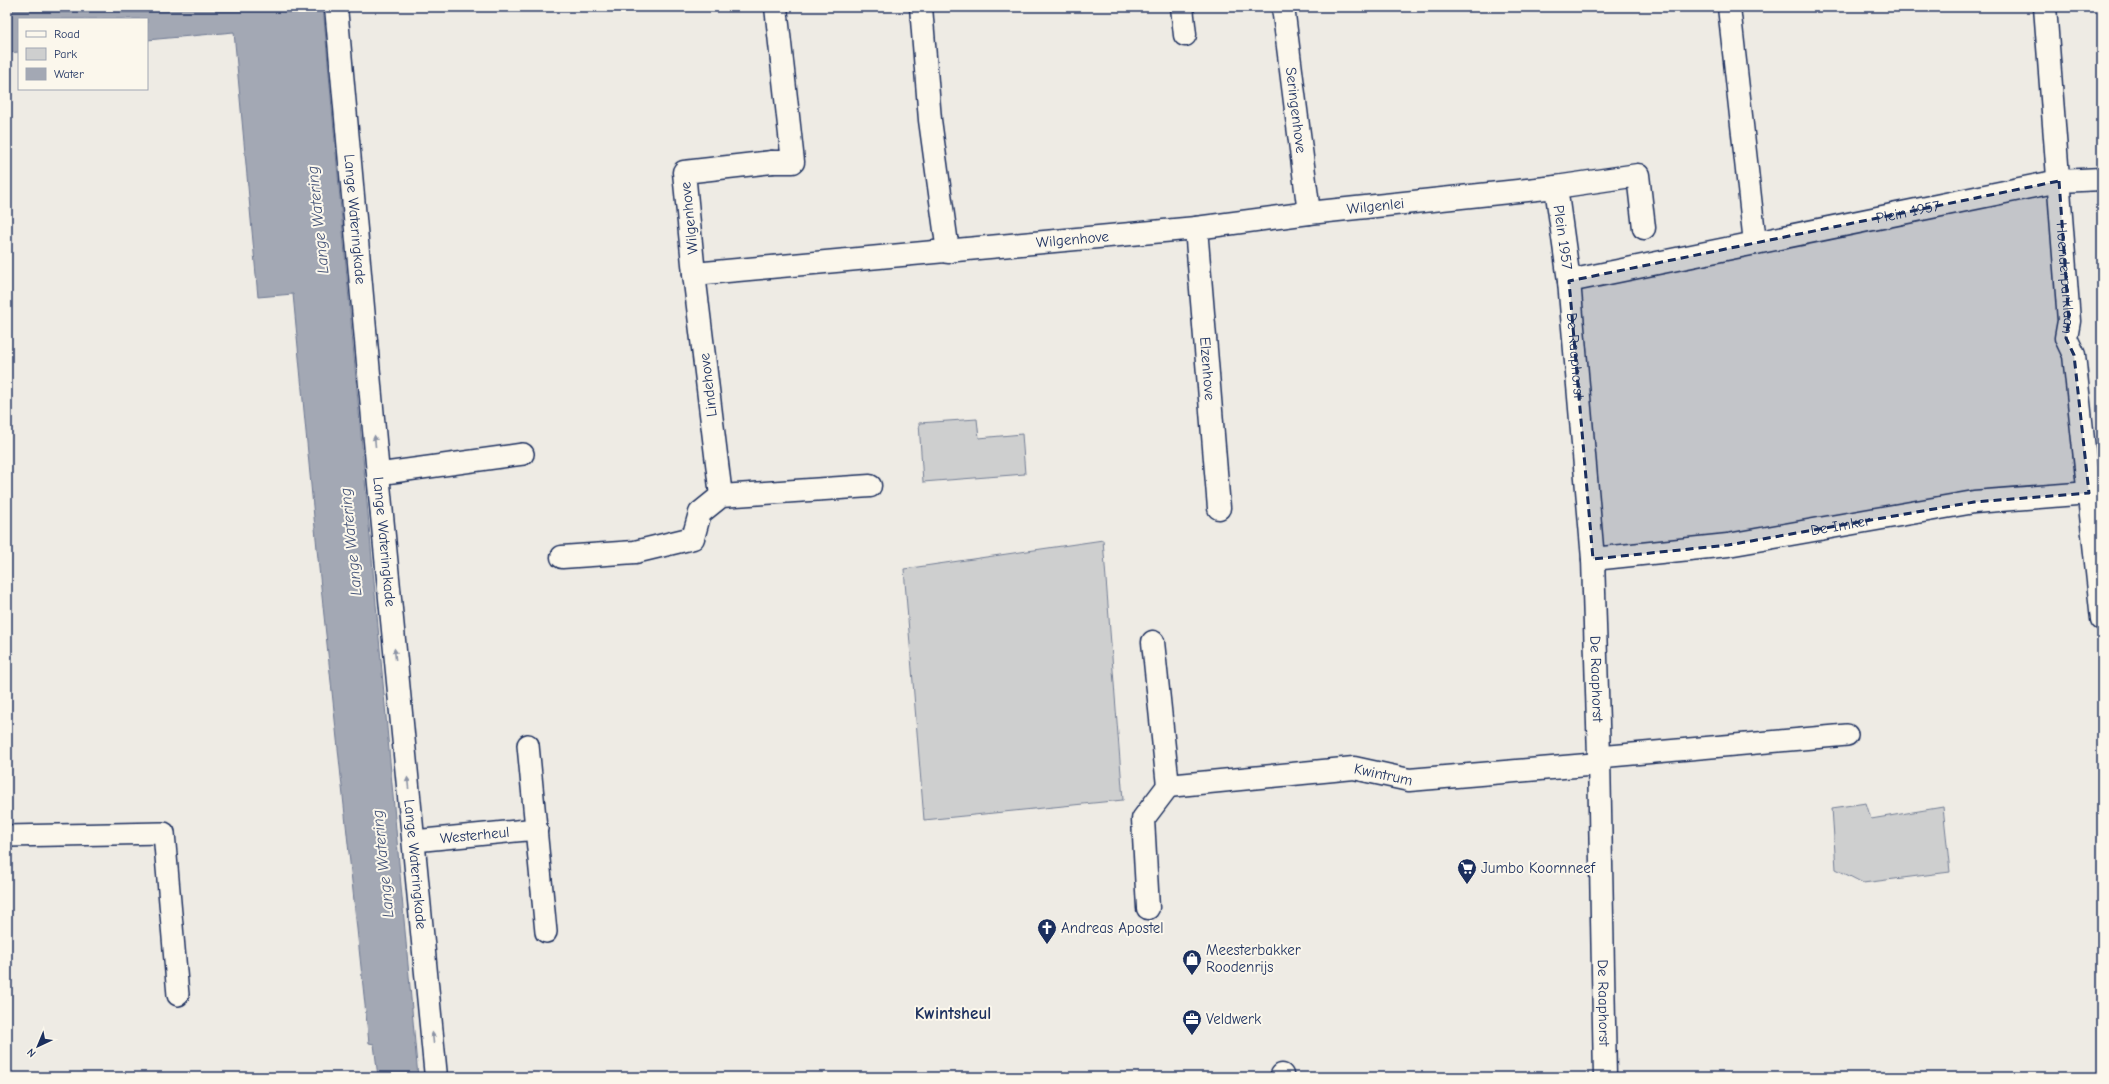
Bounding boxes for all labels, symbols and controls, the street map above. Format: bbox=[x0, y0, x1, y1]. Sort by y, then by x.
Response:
legend bbox=[18, 18, 148, 90]
text: Road bbox=[54, 27, 80, 41]
text: Park bbox=[54, 47, 77, 61]
street label: Seringenhove bbox=[1282, 66, 1310, 155]
text: Water bbox=[54, 67, 84, 81]
street label: Lange Wateringkade bbox=[340, 153, 370, 286]
water label: Lange Watering bbox=[303, 165, 333, 275]
street label: Wilgenhove bbox=[676, 180, 702, 255]
street label: Wilgenlei bbox=[1346, 194, 1405, 218]
street label: Plein 1957 bbox=[1874, 197, 1942, 227]
street label: Plein 1957 bbox=[1550, 204, 1576, 271]
street label: Hoenderparklaan bbox=[2052, 222, 2078, 335]
street label: Wilgenhove bbox=[1035, 227, 1110, 252]
street label: De Raaphorst bbox=[1563, 312, 1588, 400]
street label: Elzenhove bbox=[1196, 336, 1219, 401]
street label: Lindehove bbox=[695, 352, 721, 418]
one-way arrow bbox=[371, 435, 378, 447]
street label: Lange Wateringkade bbox=[369, 476, 400, 608]
water label: Lange Watering bbox=[336, 487, 366, 597]
street label: De Imker bbox=[1809, 511, 1872, 539]
street label: De Raaphorst bbox=[1586, 635, 1607, 723]
one-way arrow bbox=[392, 648, 399, 660]
street label: Kwintrum bbox=[1352, 759, 1414, 790]
one-way arrow bbox=[405, 777, 411, 789]
street label: Lange Wateringkade bbox=[400, 798, 431, 931]
water label: Lange Watering bbox=[368, 809, 398, 919]
street label: Westerheul bbox=[439, 823, 510, 847]
supermarket icon: Jumbo Koornneef bbox=[1456, 857, 1478, 885]
place label: Jumbo Koornneef bbox=[1481, 859, 1596, 877]
church icon: Andreas Apostel bbox=[1036, 917, 1058, 945]
place label: Andreas Apostel bbox=[1061, 919, 1164, 937]
place label: Meesterbakker Roodenrijs bbox=[1206, 941, 1301, 976]
shop icon: Meesterbakker Roodenrijs bbox=[1181, 948, 1203, 976]
street label: De Raaphorst bbox=[1594, 959, 1613, 1047]
district label: Kwintsheul bbox=[915, 1004, 991, 1023]
office icon: Veldwerk bbox=[1181, 1008, 1203, 1036]
place label: Veldwerk bbox=[1206, 1010, 1262, 1028]
north arrow bbox=[18, 1026, 58, 1066]
one-way arrow bbox=[429, 1032, 436, 1044]
text: N bbox=[24, 1046, 39, 1060]

